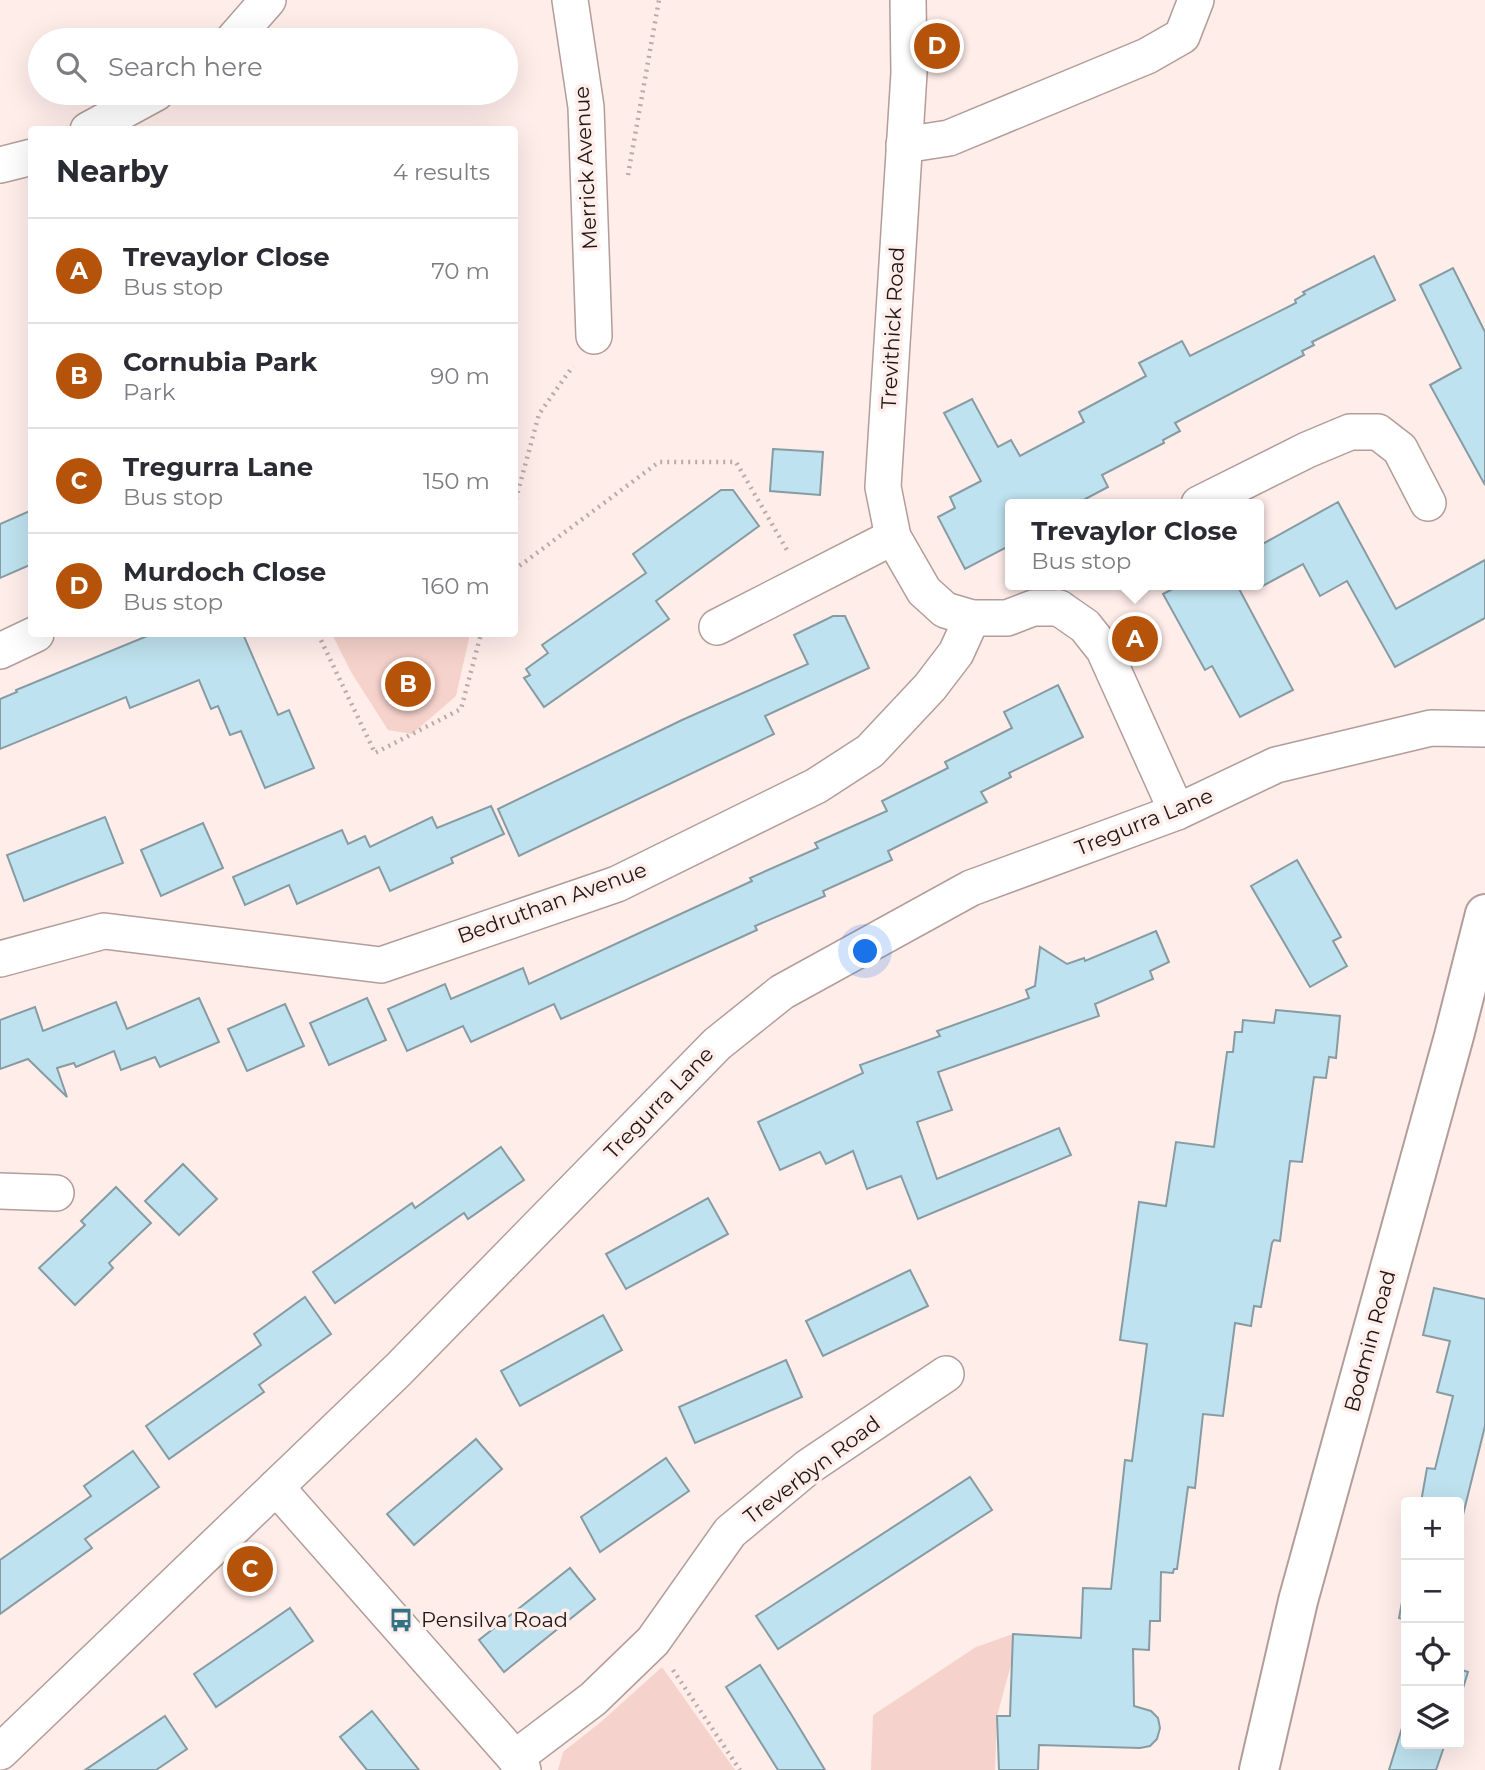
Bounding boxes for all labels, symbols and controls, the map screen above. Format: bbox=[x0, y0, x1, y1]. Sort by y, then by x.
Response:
pin: D bbox=[914, 20, 960, 72]
search box bbox=[28, 28, 518, 105]
icon: search bbox=[52, 48, 90, 86]
text: Search here bbox=[108, 51, 263, 83]
street label: Merrick Avenue bbox=[569, 86, 602, 251]
text: Nearby bbox=[56, 153, 168, 190]
text: 4 results bbox=[393, 158, 490, 186]
text: Trevaylor Close bbox=[123, 241, 330, 273]
street label: Trevithick Road bbox=[876, 246, 909, 410]
text: A bbox=[70, 257, 88, 285]
text: 70 m bbox=[431, 257, 490, 285]
text: Bus stop bbox=[123, 273, 223, 301]
text: Cornubia Park bbox=[123, 346, 317, 378]
text: B bbox=[70, 362, 88, 390]
text: 90 m bbox=[430, 362, 490, 390]
text: Park bbox=[123, 378, 176, 406]
text: Tregurra Lane bbox=[123, 451, 313, 483]
text: C bbox=[71, 467, 87, 495]
text: 150 m bbox=[423, 467, 490, 495]
text: Bus stop bbox=[123, 483, 223, 511]
popup bbox=[1005, 499, 1264, 590]
text: Trevaylor Close bbox=[1031, 515, 1238, 547]
text: Bus stop bbox=[1031, 547, 1131, 575]
text: Murdoch Close bbox=[123, 556, 326, 588]
text: D bbox=[70, 572, 89, 600]
text: 160 m bbox=[422, 572, 490, 600]
text: Bus stop bbox=[123, 588, 223, 616]
pin: A bbox=[1112, 613, 1158, 665]
pin: B bbox=[385, 658, 431, 710]
street label: Tregurra Lane bbox=[1071, 783, 1216, 861]
street label: Bedruthan Avenue bbox=[454, 857, 650, 948]
your location bbox=[848, 934, 882, 968]
street label: Tregurra Lane bbox=[599, 1041, 719, 1164]
street label: Bodmin Road bbox=[1339, 1267, 1400, 1415]
street label: Treverbyn Road bbox=[739, 1410, 885, 1529]
map controls bbox=[1401, 1497, 1464, 1749]
button: + bbox=[1401, 1497, 1464, 1560]
pin: C bbox=[227, 1543, 273, 1595]
button: − bbox=[1401, 1560, 1464, 1623]
bus stop icon: Pensilva Road bbox=[387, 1606, 415, 1634]
place label: Pensilva Road bbox=[421, 1607, 568, 1632]
button: locate bbox=[1401, 1623, 1464, 1686]
button: layers bbox=[1401, 1686, 1464, 1749]

